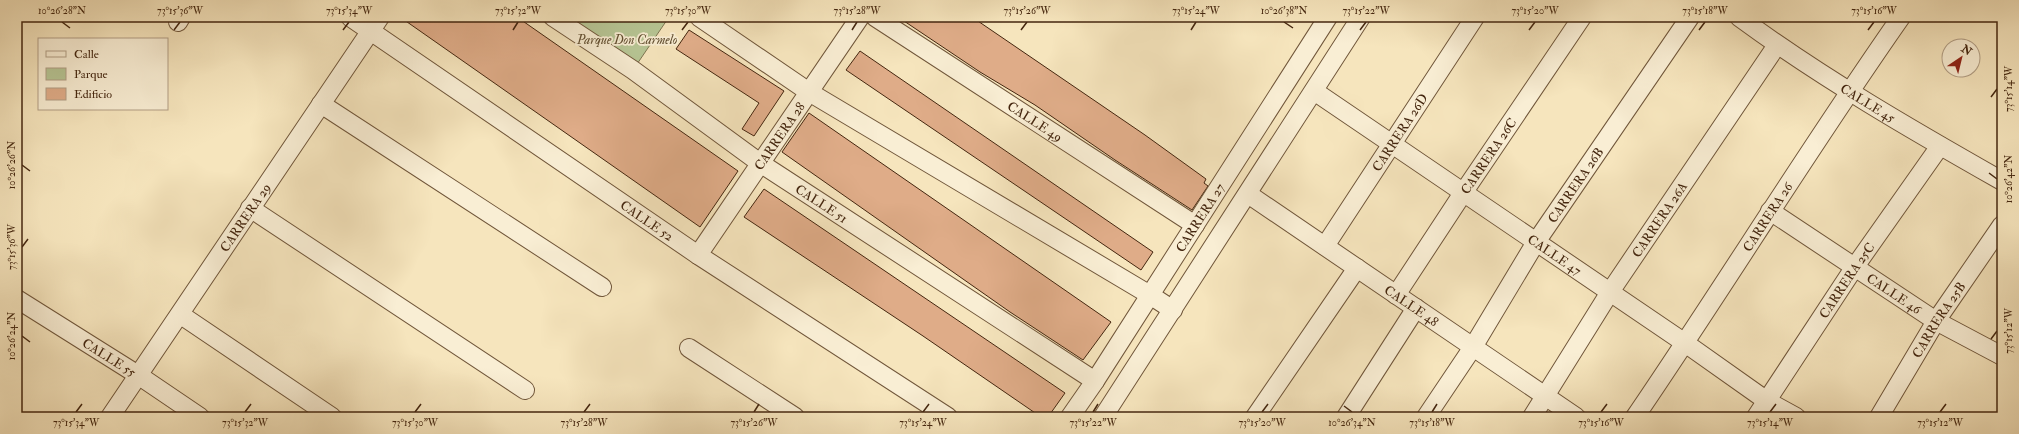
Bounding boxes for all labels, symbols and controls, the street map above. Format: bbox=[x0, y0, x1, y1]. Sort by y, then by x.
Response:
text: 10°26'28"N bbox=[38, 5, 86, 17]
text: 73°15'36"W bbox=[157, 5, 204, 17]
text: 73°15'34"W bbox=[326, 5, 373, 17]
text: 73°15'32"W bbox=[495, 5, 542, 17]
text: 73°15'30"W bbox=[665, 5, 712, 17]
text: 73°15'28"W bbox=[834, 5, 881, 17]
text: 73°15'26"W bbox=[1003, 5, 1051, 17]
text: 73°15'24"W bbox=[1172, 5, 1221, 17]
text: 10°26'38"N bbox=[1261, 5, 1307, 17]
text: 73°15'22"W bbox=[1342, 5, 1390, 17]
text: 73°15'20"W bbox=[1511, 5, 1559, 17]
text: 73°15'18"W bbox=[1682, 5, 1728, 17]
text: 73°15'16"W bbox=[1851, 5, 1898, 17]
park label: Parque Don Carmelo bbox=[576, 32, 678, 48]
legend bbox=[38, 38, 168, 110]
north arrow bbox=[1941, 38, 1981, 78]
text: N bbox=[1958, 41, 1975, 59]
text: Calle bbox=[74, 47, 99, 62]
text: 73°15'14"W bbox=[2003, 65, 2015, 112]
text: Parque bbox=[74, 67, 108, 82]
street label: CALLE 45 bbox=[1837, 81, 1898, 127]
text: Edificio bbox=[74, 87, 112, 102]
street label: CARRERA 26D bbox=[1369, 91, 1432, 175]
street label: CALLE 49 bbox=[1004, 98, 1065, 146]
street label: CARRERA 28 bbox=[751, 99, 809, 174]
street label: CARRERA 26C bbox=[1458, 115, 1521, 198]
text: 10°26'26"N bbox=[6, 141, 18, 189]
street label: CARRERA 26B bbox=[1545, 145, 1607, 226]
text: 10°26'42"N bbox=[2003, 155, 2015, 203]
street label: CARRERA 26 bbox=[1740, 178, 1797, 255]
street label: CARRERA 26A bbox=[1629, 179, 1691, 261]
street label: CARRERA 29 bbox=[217, 180, 275, 255]
street label: CALLE 51 bbox=[792, 181, 851, 227]
street label: CARRERA 27 bbox=[1173, 181, 1228, 255]
street label: CALLE 52 bbox=[617, 197, 677, 245]
text: 73°15'36"W bbox=[6, 223, 18, 270]
street label: CALLE 47 bbox=[1524, 231, 1584, 279]
street label: CARRERA 25C bbox=[1816, 240, 1878, 322]
street label: CALLE 46 bbox=[1863, 270, 1925, 319]
street label: CARRERA 25B bbox=[1909, 279, 1969, 361]
street label: CALLE 48 bbox=[1381, 282, 1441, 330]
text: 73°15'12"W bbox=[2003, 307, 2015, 354]
text: 10°26'24"N bbox=[6, 312, 18, 360]
street label: CALLE 55 bbox=[79, 335, 139, 381]
text: 73°15'34"W bbox=[53, 417, 100, 429]
text: 73°15'32"W bbox=[222, 417, 269, 429]
text: 73°15'30"W bbox=[392, 417, 439, 429]
text: 73°15'28"W bbox=[561, 417, 608, 429]
text: 73°15'26"W bbox=[730, 417, 778, 429]
text: 73°15'24"W bbox=[899, 417, 948, 429]
text: 73°15'22"W bbox=[1069, 417, 1117, 429]
text: 73°15'20"W bbox=[1238, 417, 1286, 429]
text: 10°26'34"N bbox=[1328, 417, 1376, 429]
text: 73°15'18"W bbox=[1409, 417, 1455, 429]
text: 73°15'16"W bbox=[1578, 417, 1625, 429]
text: 73°15'14"W bbox=[1747, 417, 1794, 429]
text: 73°15'12"W bbox=[1917, 417, 1964, 429]

